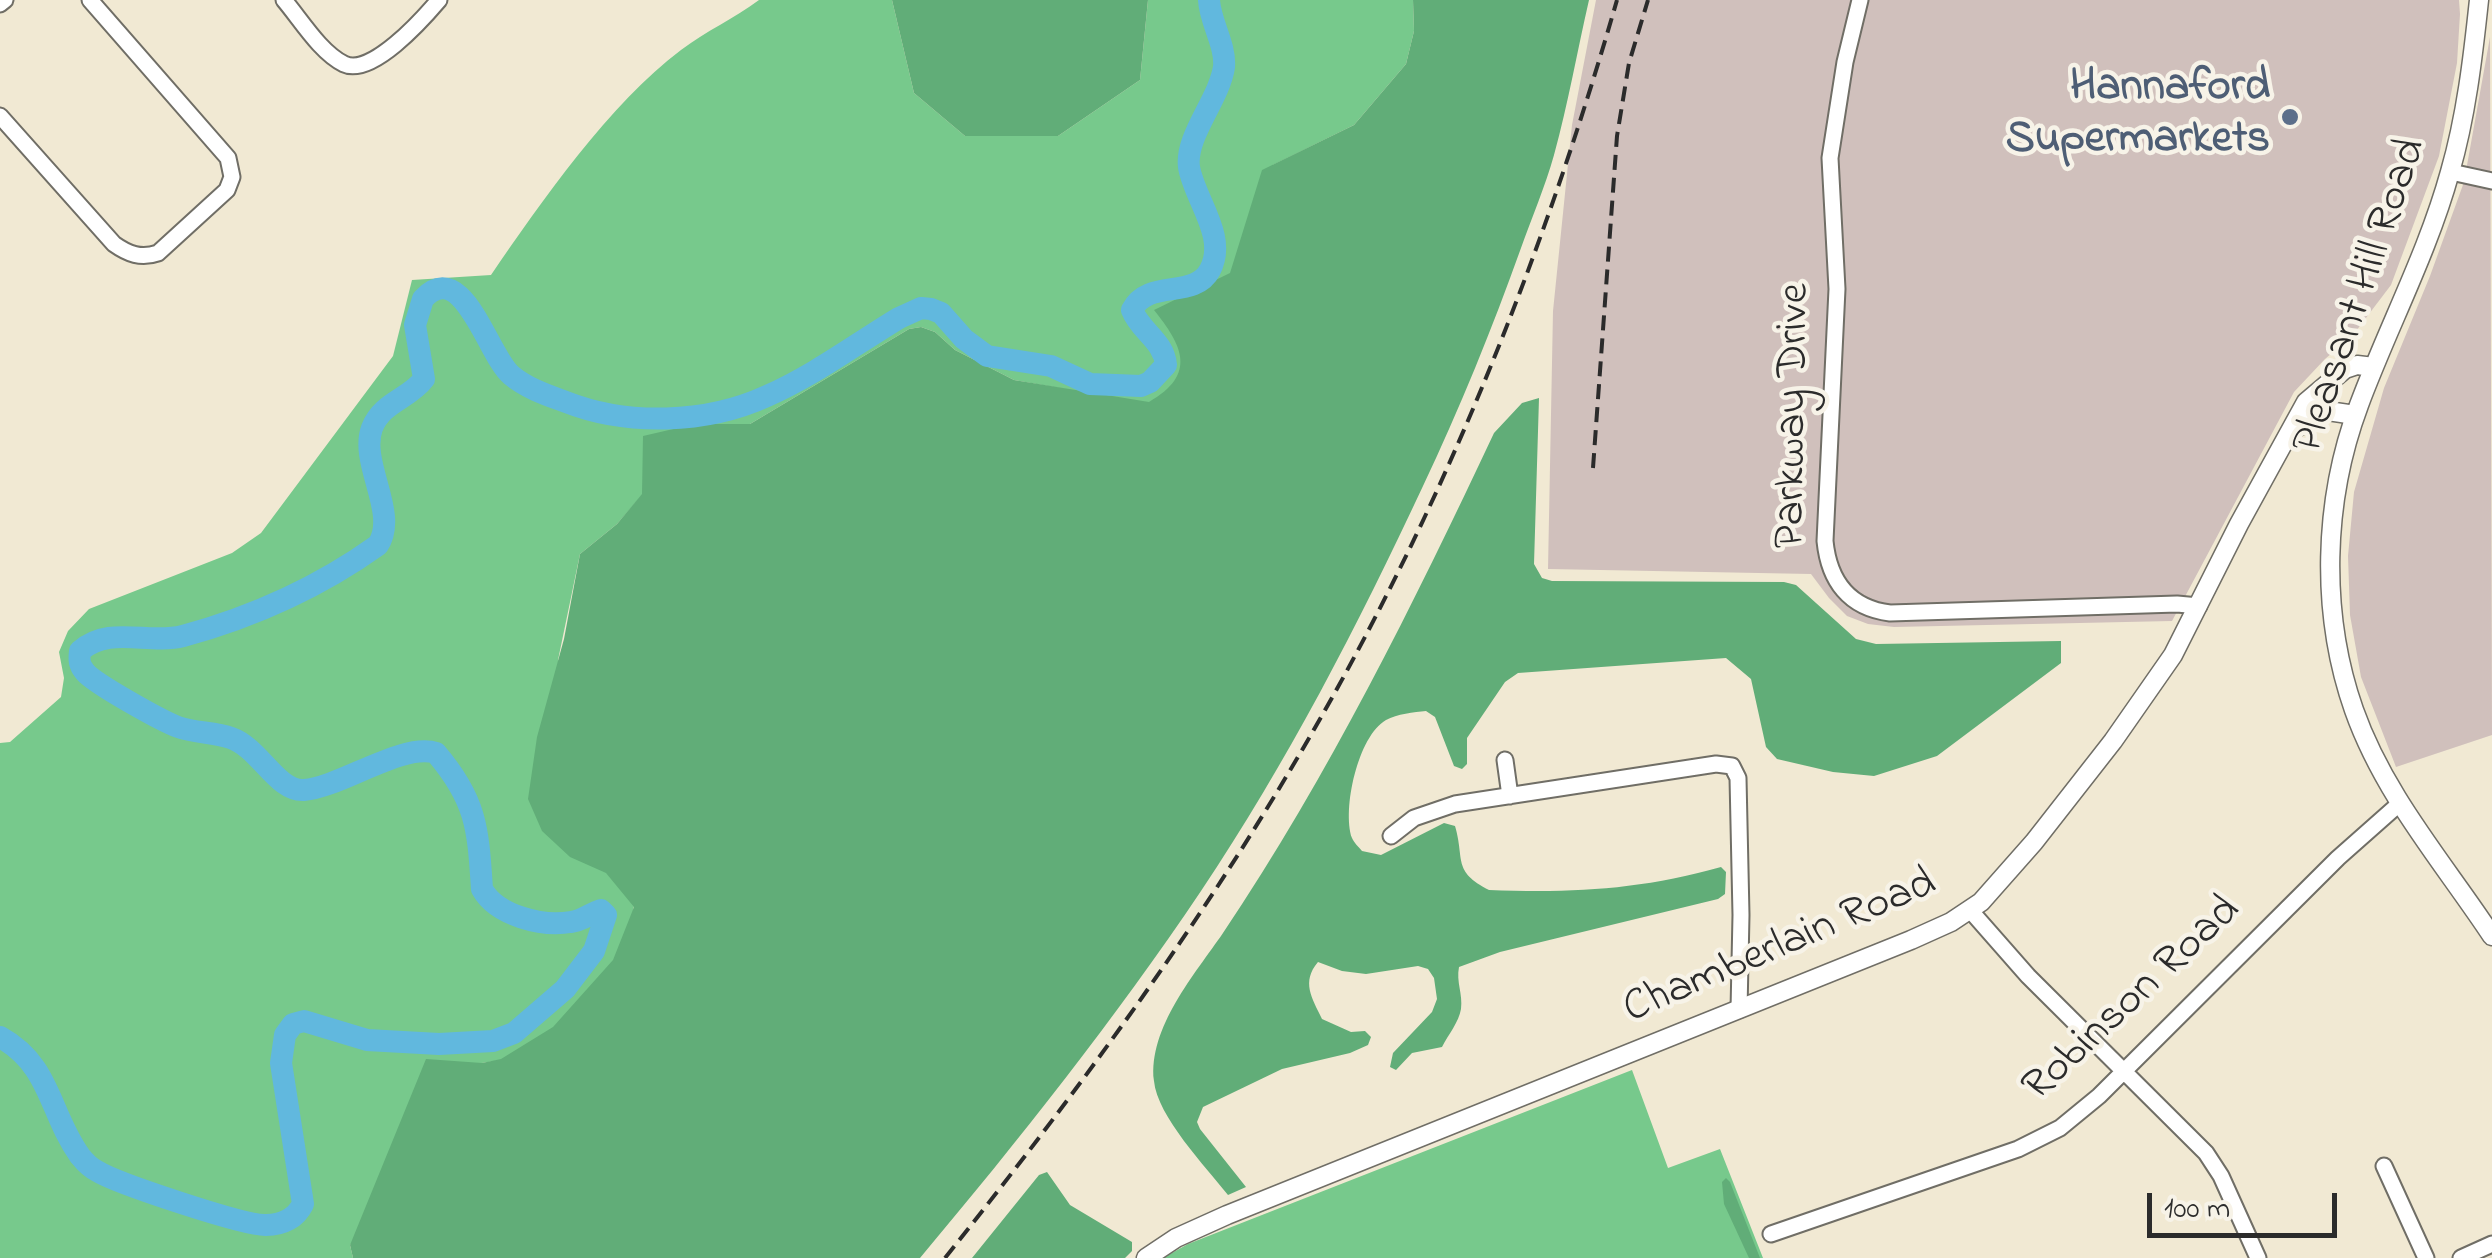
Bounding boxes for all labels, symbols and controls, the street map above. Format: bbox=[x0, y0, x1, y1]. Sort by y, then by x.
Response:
place label: Hannaford Supermarkets bbox=[2006, 64, 2270, 170]
marker: Hannaford Supermarkets bbox=[2279, 106, 2301, 128]
street label: Pleasant Hill Road bbox=[2284, 132, 2442, 462]
street label: Parkway Drive bbox=[1767, 283, 1825, 549]
street label: Chamberlain Road bbox=[1617, 859, 1945, 1039]
street label: Robinson Road bbox=[2014, 886, 2254, 1116]
scale bar bbox=[2152, 1173, 2342, 1235]
text: 100 m bbox=[2164, 1188, 2230, 1232]

